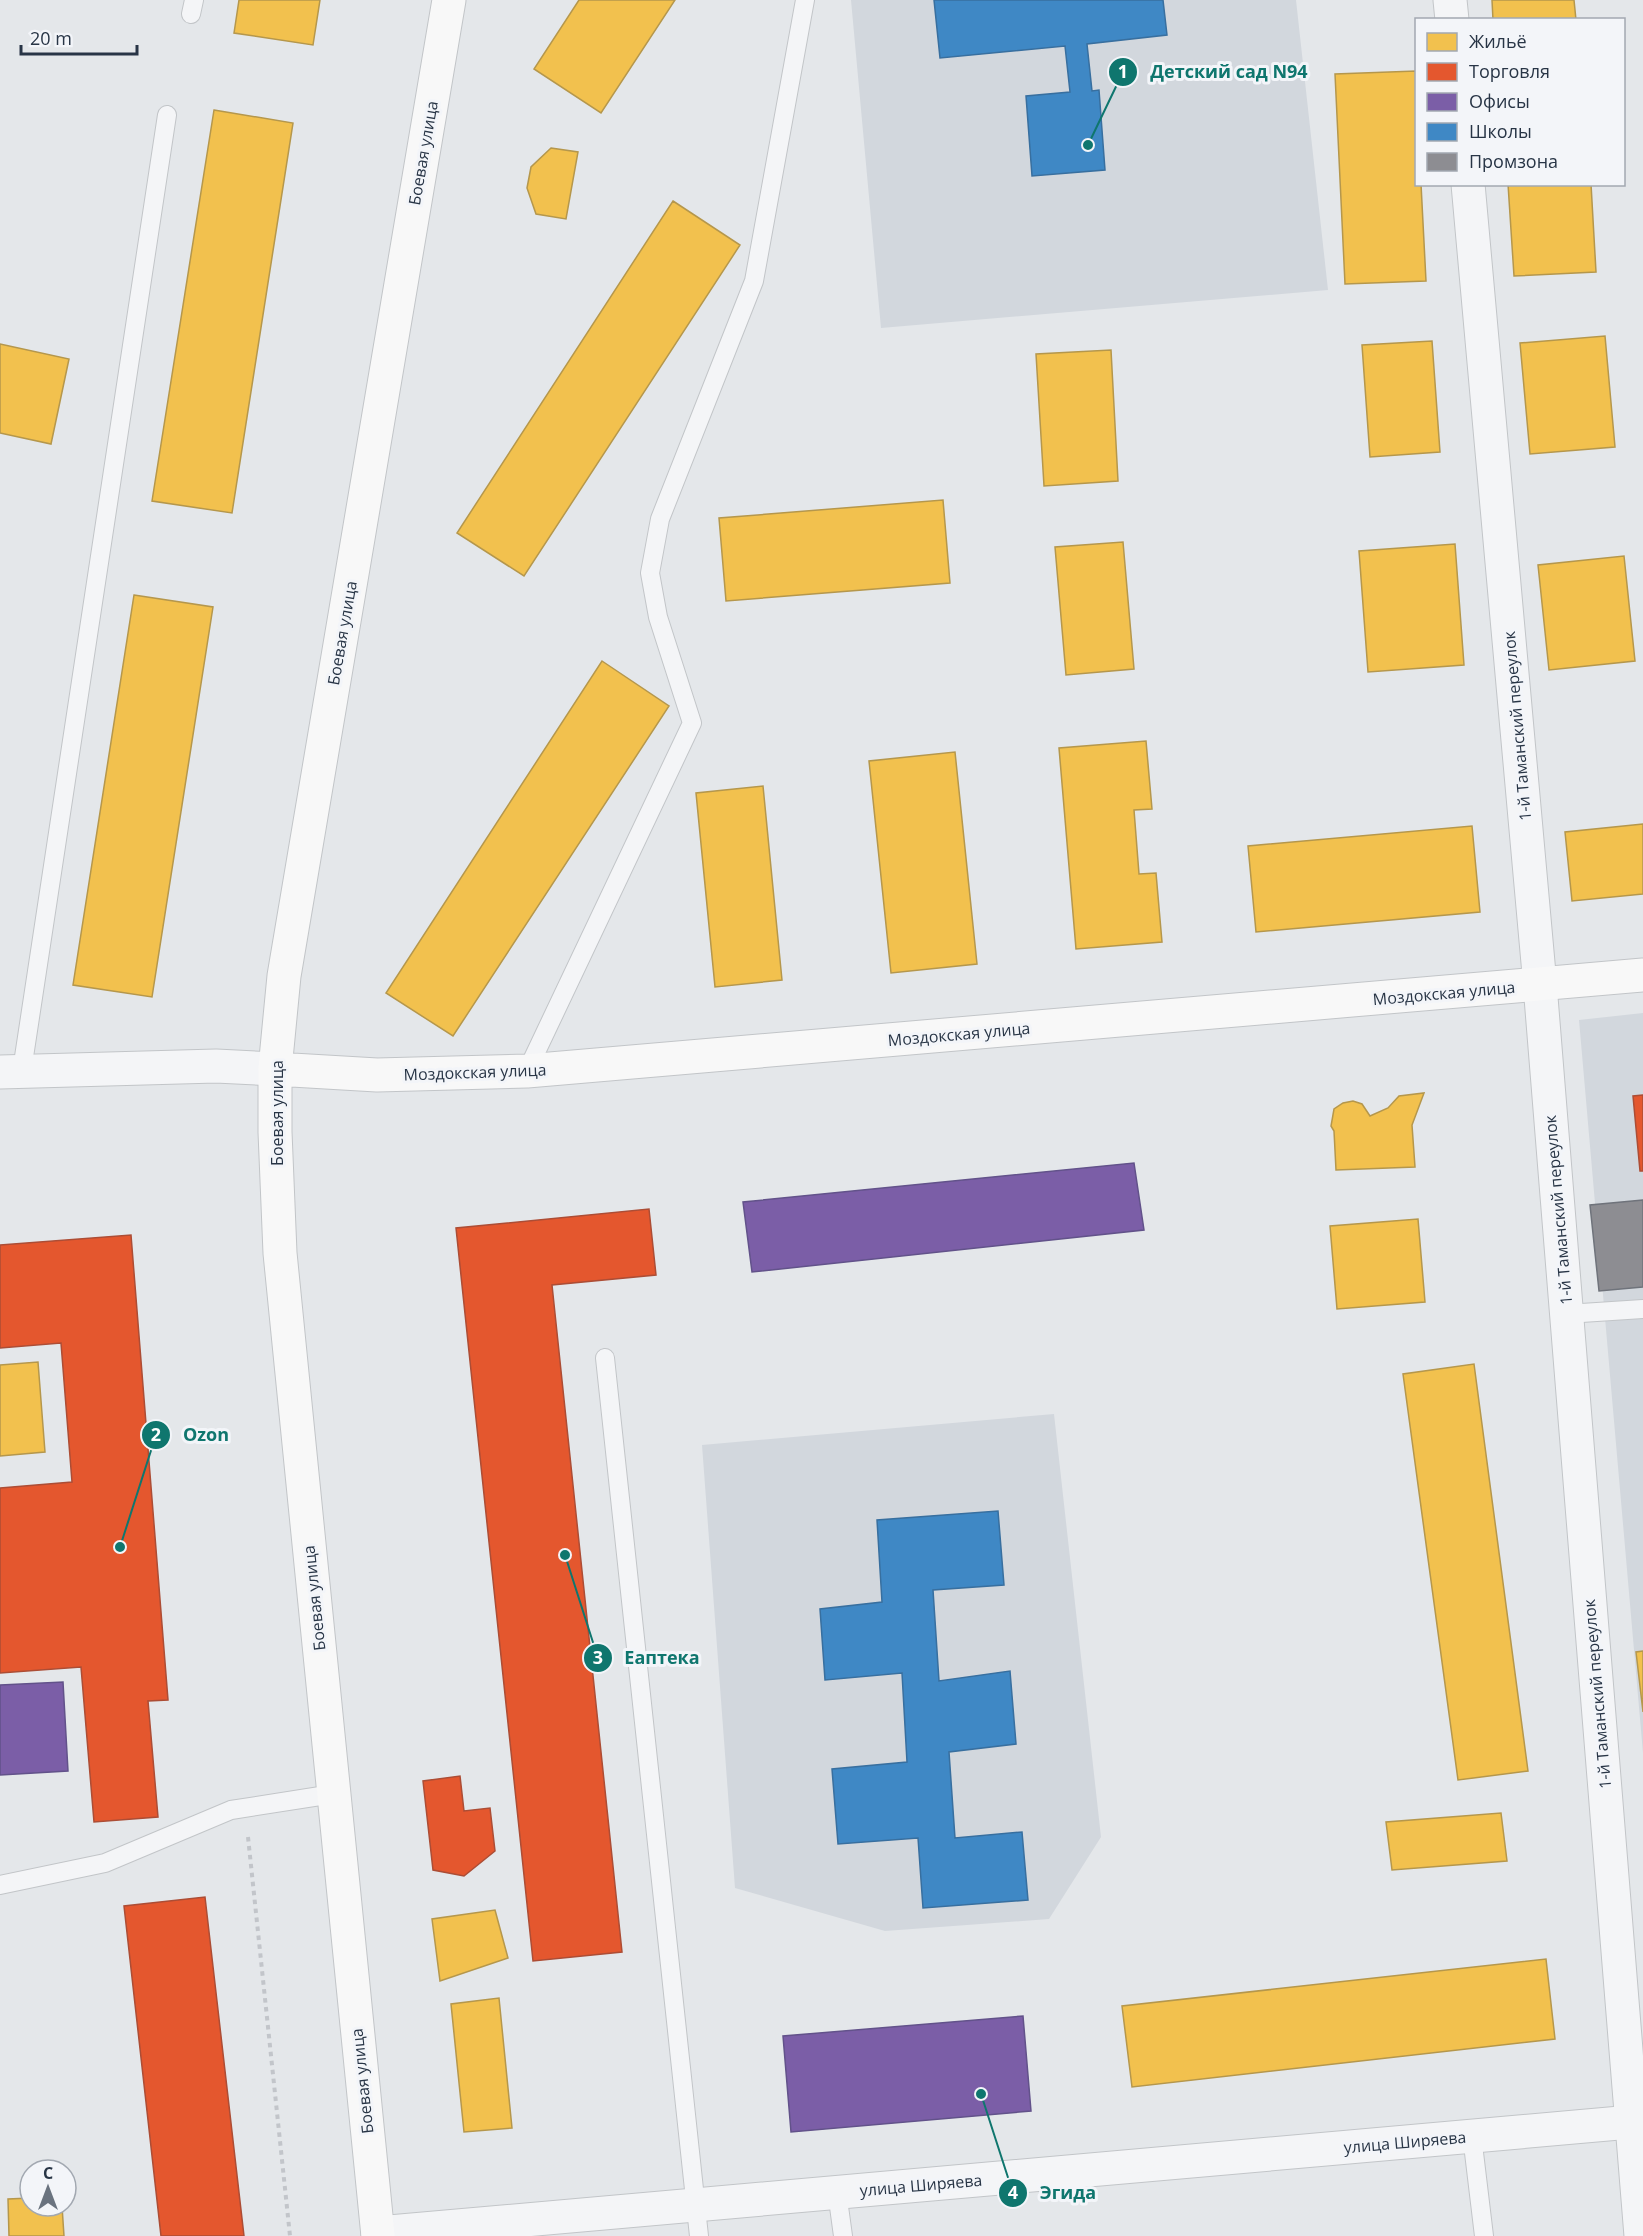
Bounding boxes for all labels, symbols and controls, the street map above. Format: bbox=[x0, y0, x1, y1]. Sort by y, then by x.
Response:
scale bar bbox=[21, 18, 136, 56]
legend bbox=[1415, 18, 1625, 186]
text: 20 m bbox=[30, 26, 72, 50]
text: Жильё bbox=[1469, 29, 1527, 53]
callout: Детский сад N94 bbox=[1108, 54, 1320, 90]
text: 1 bbox=[1118, 59, 1128, 83]
text: Детский сад N94 bbox=[1150, 59, 1308, 83]
text: Торговля bbox=[1469, 59, 1550, 83]
text: Офисы bbox=[1469, 89, 1530, 113]
street label: Боевая улица bbox=[403, 99, 443, 207]
text: Школы bbox=[1469, 119, 1532, 143]
text: Промзона bbox=[1469, 149, 1558, 173]
street label: Боевая улица bbox=[322, 579, 362, 687]
street label: 1-й Таманский переулок bbox=[1498, 630, 1536, 822]
street label: Моздокская улица bbox=[1372, 976, 1516, 1010]
street label: Моздокская улица bbox=[887, 1017, 1031, 1051]
street label: Моздокская улица bbox=[403, 1059, 547, 1085]
street label: Боевая улица bbox=[266, 1060, 288, 1166]
street label: 1-й Таманский переулок bbox=[1539, 1114, 1577, 1306]
callout: Ozon bbox=[141, 1417, 241, 1453]
text: 2 bbox=[151, 1422, 161, 1446]
text: Ozon bbox=[183, 1422, 229, 1446]
street label: Боевая улица bbox=[298, 1544, 330, 1652]
street label: 1-й Таманский переулок bbox=[1578, 1598, 1616, 1790]
callout: Еаптека bbox=[583, 1640, 712, 1676]
text: 3 bbox=[593, 1645, 603, 1669]
text: Еаптека bbox=[624, 1645, 700, 1669]
street label: Боевая улица bbox=[346, 2027, 378, 2135]
street label: улица Ширяева bbox=[1343, 2126, 1467, 2158]
north arrow bbox=[18, 2158, 78, 2218]
text: С bbox=[43, 2162, 53, 2184]
street label: улица Ширяева bbox=[859, 2169, 983, 2201]
callout: Эгида bbox=[998, 2175, 1108, 2211]
text: 4 bbox=[1008, 2180, 1018, 2204]
text: Эгида bbox=[1040, 2180, 1096, 2204]

